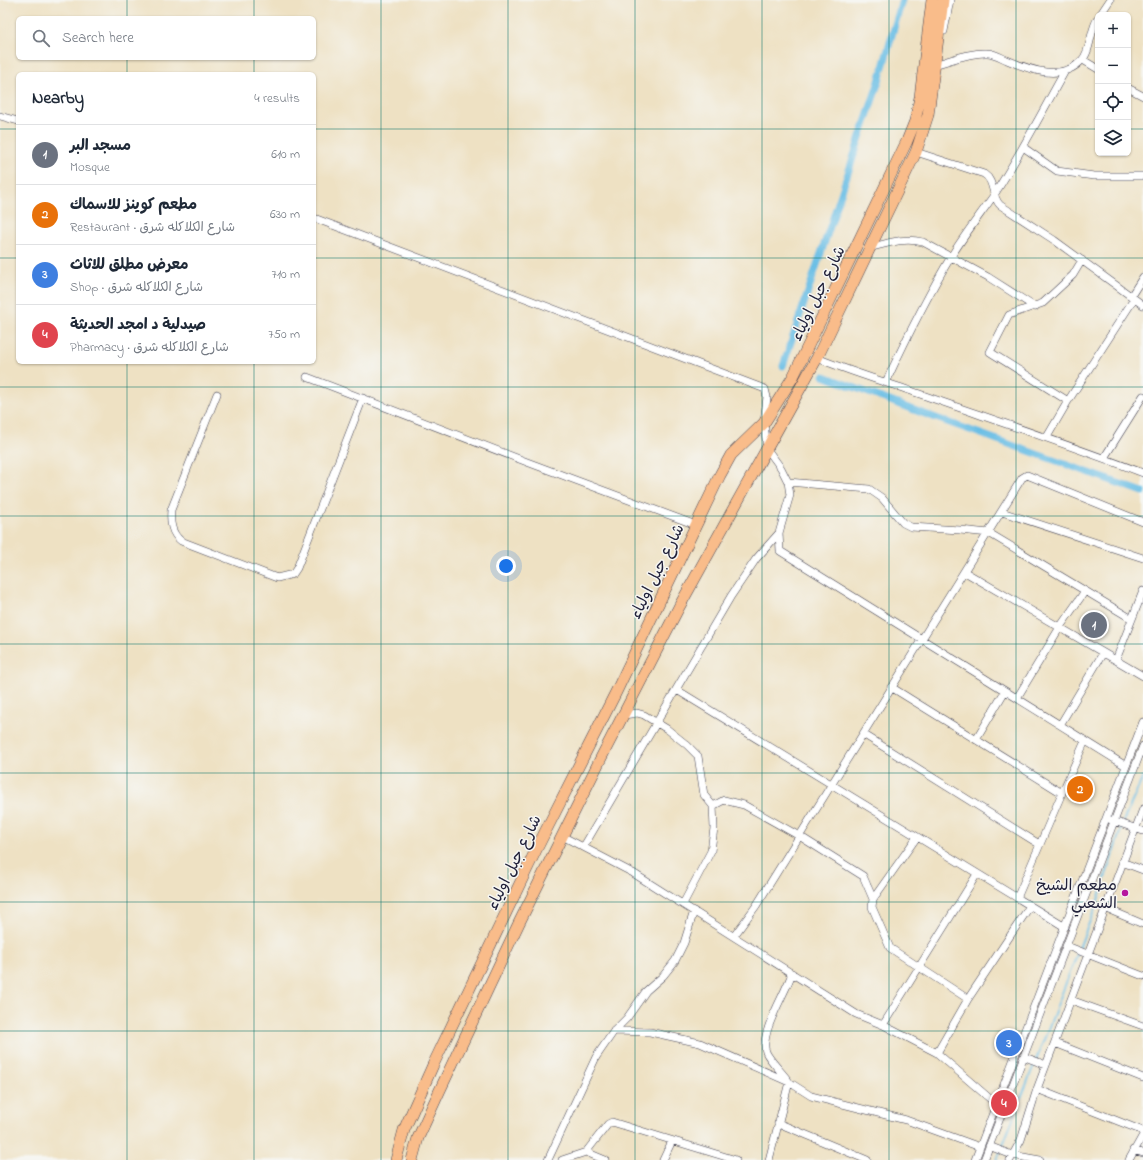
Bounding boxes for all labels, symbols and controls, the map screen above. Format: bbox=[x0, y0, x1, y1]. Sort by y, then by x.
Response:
map controls bbox=[1095, 12, 1131, 156]
button: + bbox=[1095, 12, 1131, 48]
search box bbox=[16, 16, 316, 60]
icon: search bbox=[30, 27, 52, 49]
text: Search here bbox=[62, 27, 134, 49]
button: − bbox=[1095, 48, 1131, 84]
button: locate bbox=[1095, 84, 1131, 120]
text: Nearby bbox=[32, 86, 84, 111]
text: 4 results bbox=[254, 89, 300, 108]
button: layers bbox=[1095, 120, 1131, 156]
text: مسجد البر bbox=[70, 135, 131, 157]
text: 1 bbox=[43, 145, 47, 164]
text: 610 m bbox=[271, 145, 300, 164]
text: Mosque bbox=[70, 158, 110, 177]
text: مطعم كوينز للاسماك bbox=[70, 194, 197, 216]
text: 2 bbox=[42, 205, 48, 224]
text: 630 m bbox=[270, 205, 300, 224]
text: Restaurant · شارع الكلاكله شرق bbox=[70, 218, 235, 237]
street label: شارع جبل اولياء bbox=[785, 242, 852, 346]
text: معرض مطلق للاثاث bbox=[70, 254, 189, 276]
text: 3 bbox=[42, 265, 48, 284]
text: 710 m bbox=[272, 265, 300, 284]
text: Shop · شارع الكلاكله شرق bbox=[70, 278, 203, 297]
text: صيدلية د امجد الحديثة bbox=[70, 314, 206, 336]
text: 4 bbox=[42, 325, 48, 344]
text: 750 m bbox=[268, 325, 300, 344]
text: Pharmacy · شارع الكلاكله شرق bbox=[70, 338, 229, 357]
street label: شارع جبل اولياء bbox=[624, 520, 691, 624]
your location bbox=[496, 556, 516, 576]
pin: 1 bbox=[1081, 610, 1107, 640]
pin: 2 bbox=[1067, 774, 1093, 804]
street label: شارع جبل اولياء bbox=[481, 811, 548, 915]
place label: مطعم الشيخ الشعبي bbox=[1036, 874, 1117, 917]
marker: مطعم الشيخ الشعبي bbox=[1120, 888, 1130, 898]
pin: 3 bbox=[996, 1028, 1022, 1058]
pin: 4 bbox=[991, 1088, 1017, 1118]

